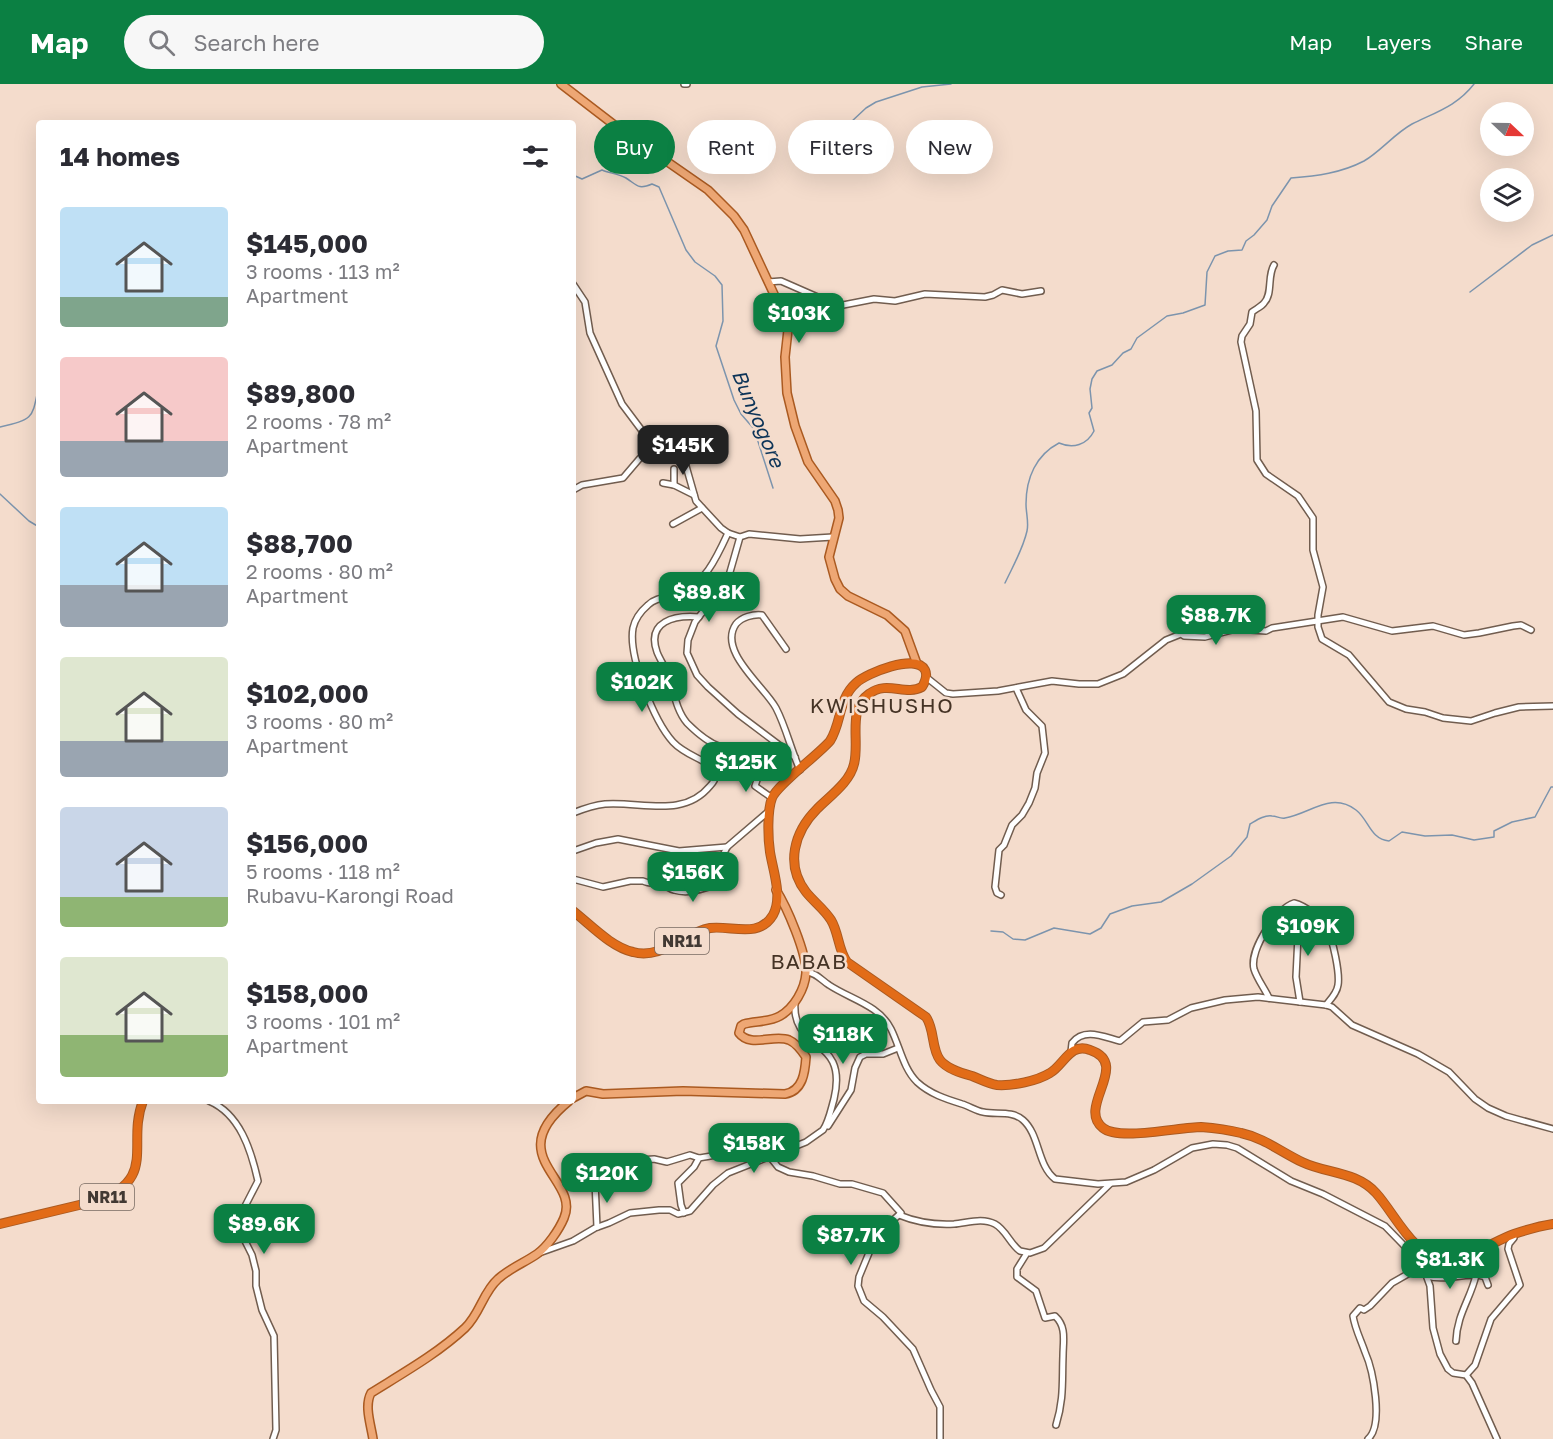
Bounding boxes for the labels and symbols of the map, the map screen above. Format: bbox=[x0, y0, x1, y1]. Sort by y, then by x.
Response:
north arrow bbox=[1480, 102, 1534, 156]
pin: $103K bbox=[757, 293, 841, 344]
water label: Bunyogore bbox=[727, 366, 791, 472]
pin: $145K bbox=[641, 425, 725, 476]
pin: $89.8K bbox=[660, 572, 758, 623]
pin: $88.7K bbox=[1167, 595, 1265, 646]
pin: $102K bbox=[600, 662, 684, 713]
district label: KWISHUSHO bbox=[810, 692, 954, 718]
pin: $125K bbox=[704, 742, 788, 793]
pin: $156K bbox=[651, 852, 735, 903]
pin: $109K bbox=[1266, 906, 1350, 957]
road number: NR11 bbox=[655, 928, 709, 954]
district label: BABAB bbox=[770, 948, 848, 974]
pin: $118K bbox=[801, 1014, 885, 1065]
pin: $158K bbox=[712, 1123, 796, 1174]
pin: $120K bbox=[565, 1153, 649, 1204]
road number: NR11 bbox=[80, 1184, 134, 1210]
pin: $89.6K bbox=[215, 1204, 313, 1255]
pin: $87.7K bbox=[802, 1215, 900, 1266]
pin: $81.3K bbox=[1401, 1239, 1499, 1290]

